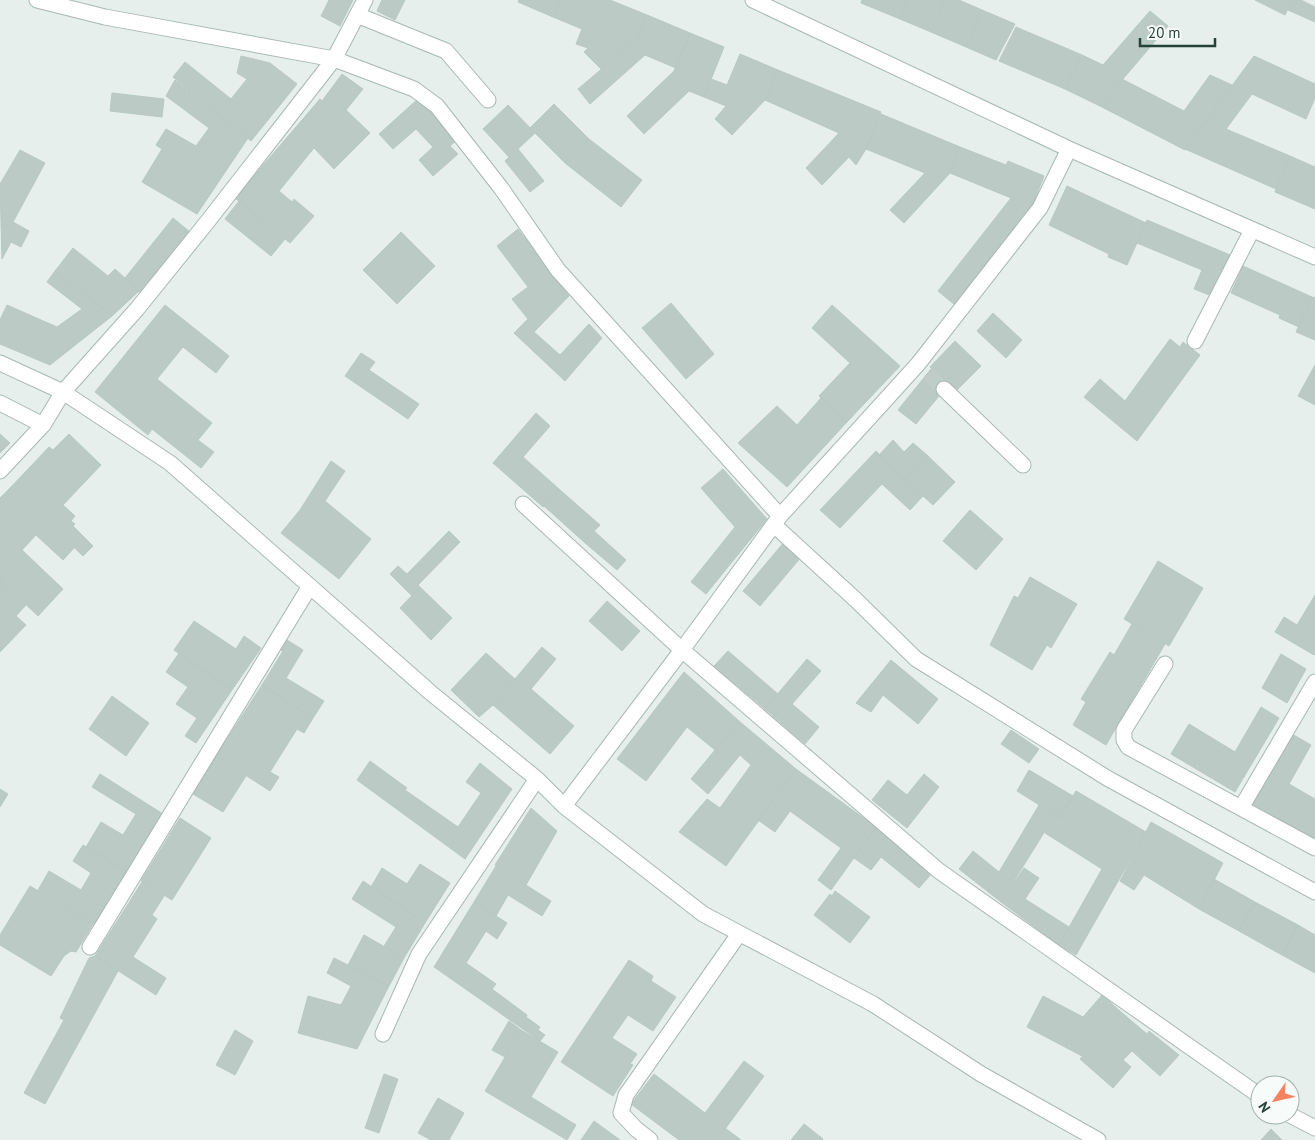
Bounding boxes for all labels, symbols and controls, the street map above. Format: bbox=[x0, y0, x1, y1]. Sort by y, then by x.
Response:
scale bar bbox=[1140, 15, 1215, 47]
text: 20 m bbox=[1148, 23, 1181, 42]
north arrow bbox=[1250, 1075, 1300, 1125]
text: N bbox=[1254, 1098, 1274, 1116]

